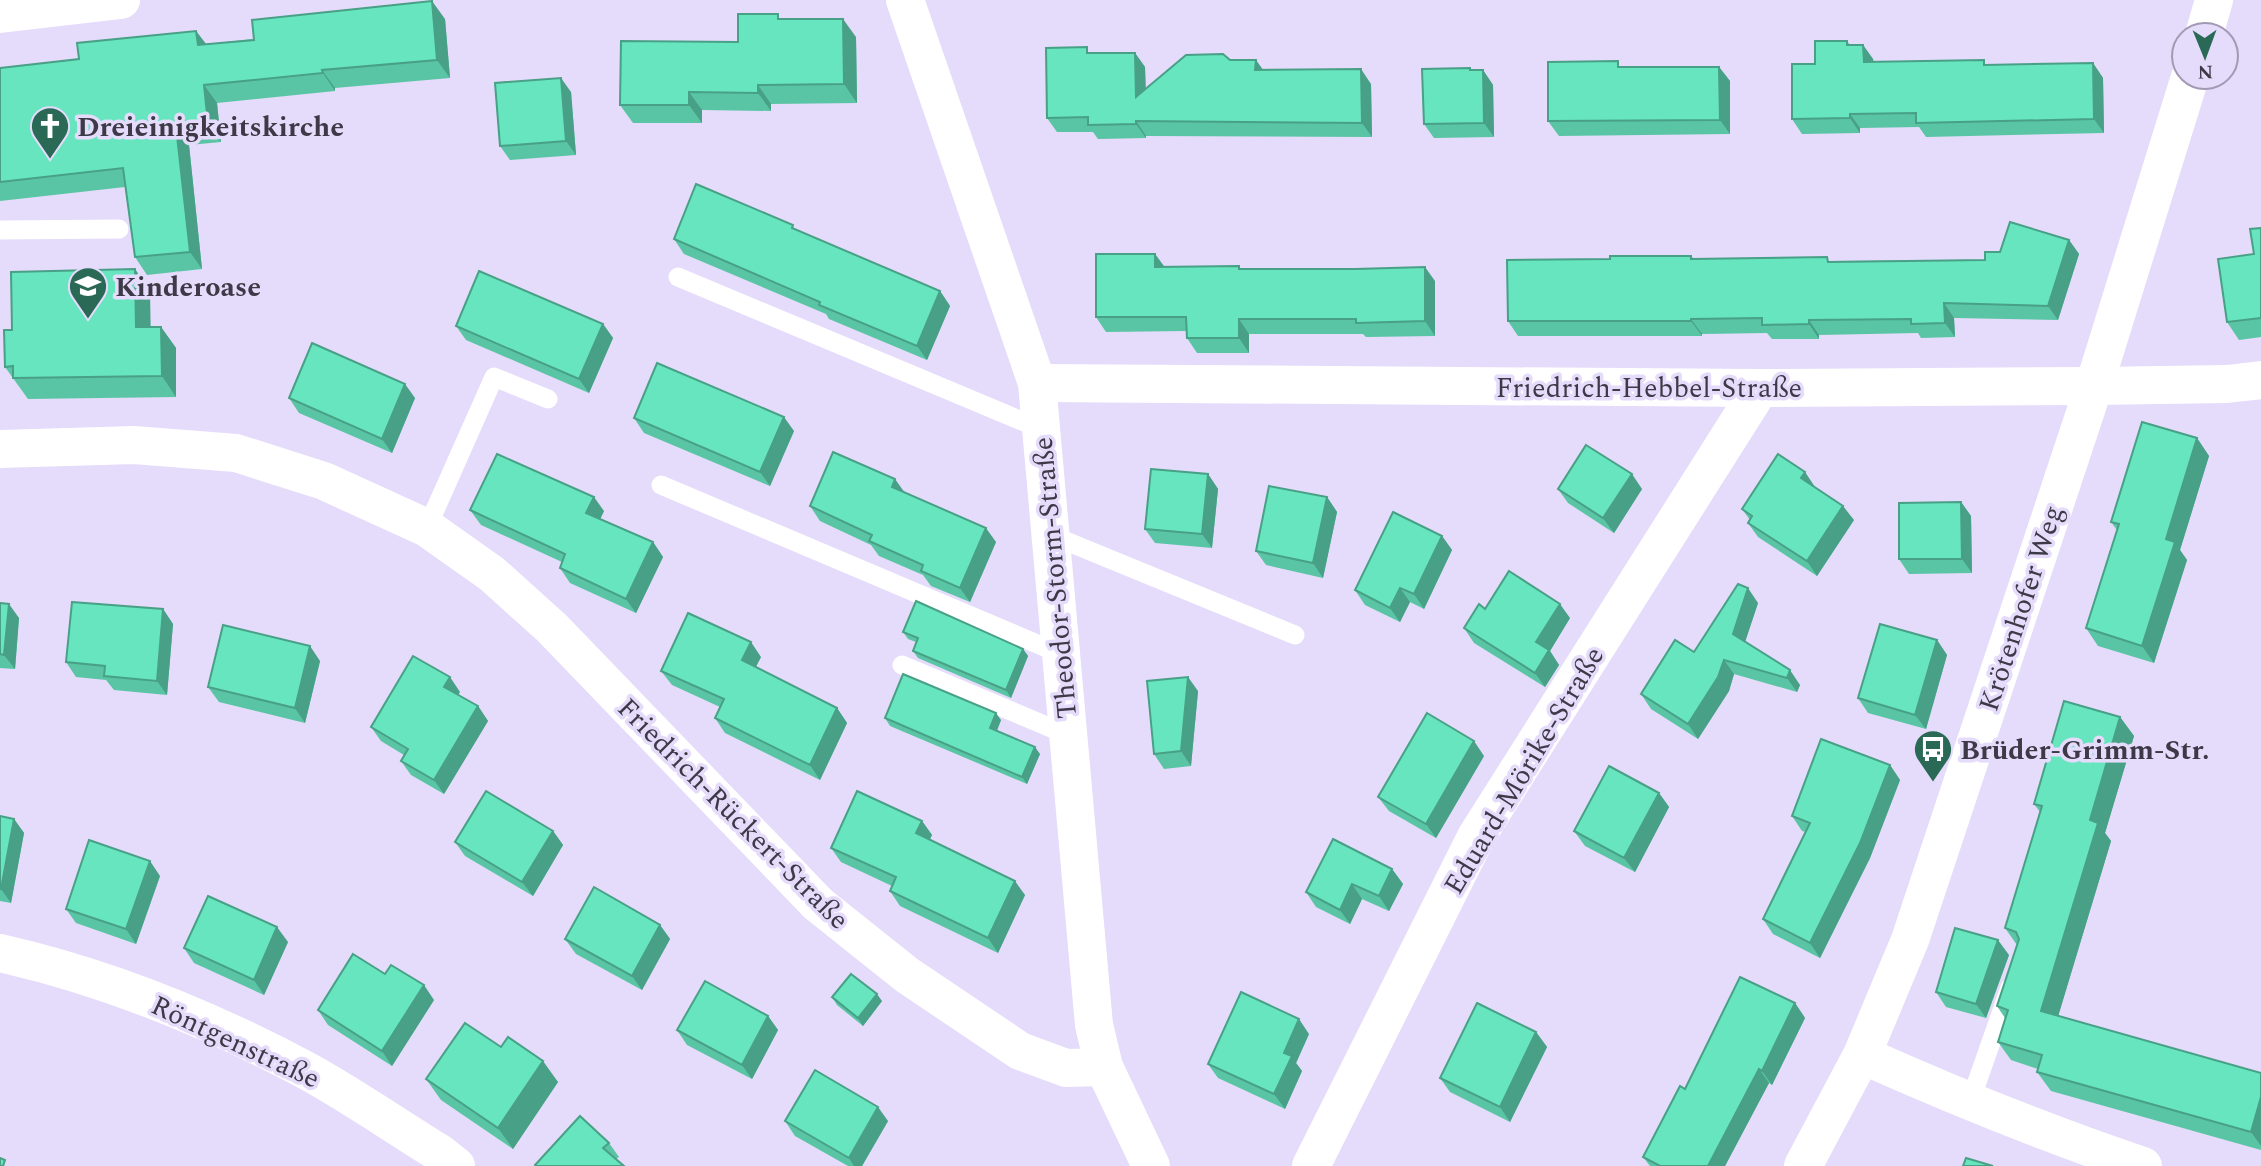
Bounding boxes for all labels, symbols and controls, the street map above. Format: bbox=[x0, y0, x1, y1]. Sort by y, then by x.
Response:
north arrow bbox=[2170, 21, 2240, 91]
text: N bbox=[2197, 57, 2213, 86]
church icon: Dreieinigkeitskirche bbox=[29, 105, 71, 160]
place label: Dreieinigkeitskirche bbox=[77, 106, 344, 149]
school or university icon: Kinderoase bbox=[67, 265, 109, 320]
place label: Kinderoase bbox=[115, 266, 261, 309]
street label: Friedrich-Hebbel-Straße bbox=[1496, 367, 1802, 410]
street label: Theodor-Storm-Straße bbox=[1022, 435, 1089, 721]
street label: Krötenhofer Weg bbox=[1968, 500, 2075, 717]
street label: Eduard-Mörike-Straße bbox=[1433, 639, 1616, 903]
street label: Friedrich-Rückert-Straße bbox=[607, 688, 859, 940]
bus stop icon: Brüder-Grimm-Str. bbox=[1912, 728, 1954, 783]
place label: Brüder-Grimm-Str. bbox=[1960, 729, 2210, 772]
street label: Röntgenstraße bbox=[144, 984, 327, 1100]

